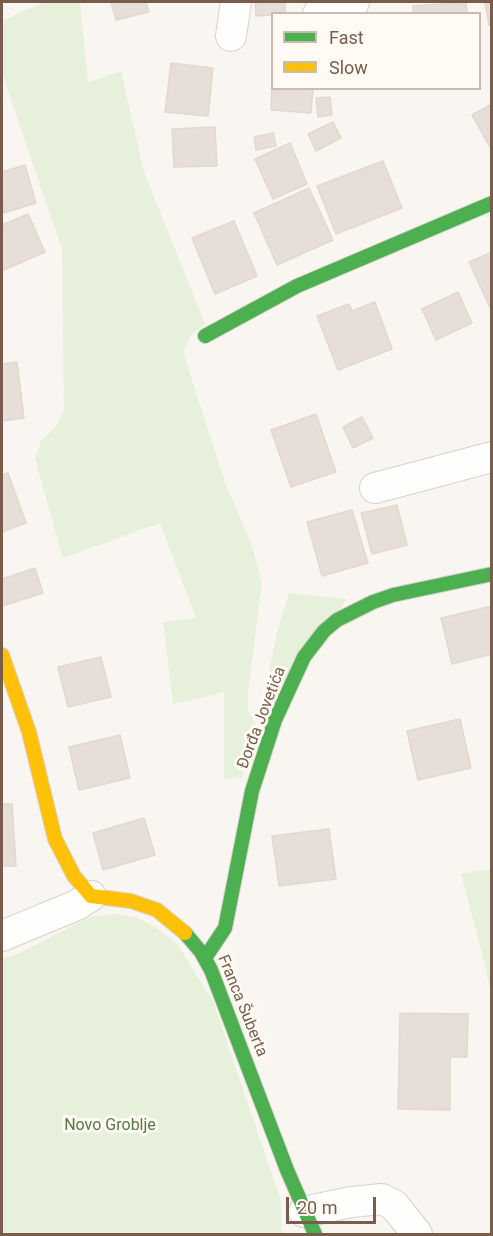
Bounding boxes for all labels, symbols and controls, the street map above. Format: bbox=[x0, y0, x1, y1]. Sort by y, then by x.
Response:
legend bbox=[271, 12, 481, 90]
text: Fast bbox=[329, 27, 364, 48]
text: Slow bbox=[329, 57, 368, 78]
street label: Đorđa Jovetića bbox=[234, 664, 290, 772]
street label: Franca Šuberta bbox=[213, 952, 271, 1060]
park label: Novo Groblje bbox=[64, 1116, 156, 1136]
scale bar bbox=[289, 1185, 379, 1223]
text: 20 m bbox=[297, 1197, 337, 1218]

